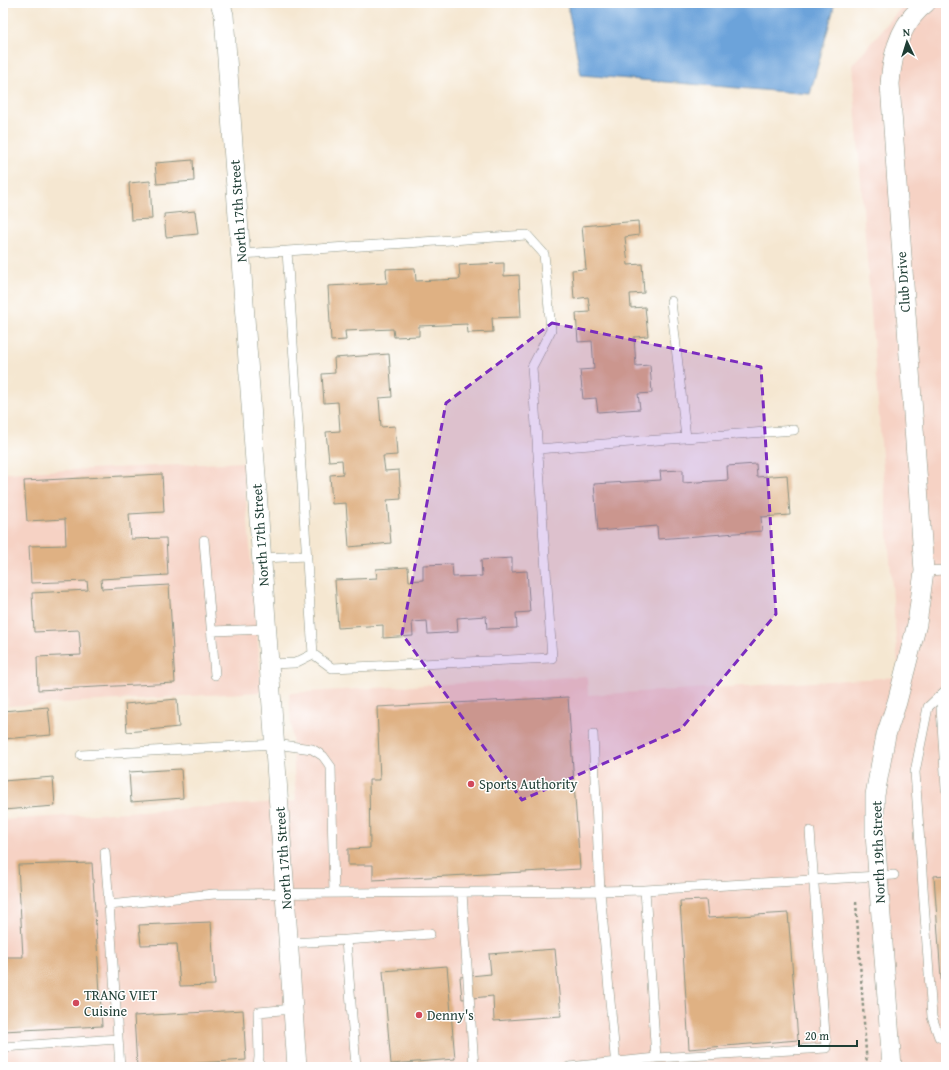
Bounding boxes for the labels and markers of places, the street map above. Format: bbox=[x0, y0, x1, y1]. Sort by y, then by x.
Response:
place label: Sports Authority bbox=[479, 774, 578, 794]
marker: Sports Authority bbox=[466, 779, 476, 789]
place label: TRANG VIET Cuisine bbox=[84, 985, 157, 1021]
marker: TRANG VIET Cuisine bbox=[71, 998, 81, 1008]
place label: Denny's bbox=[427, 1005, 474, 1025]
marker: Denny's bbox=[414, 1010, 424, 1020]

